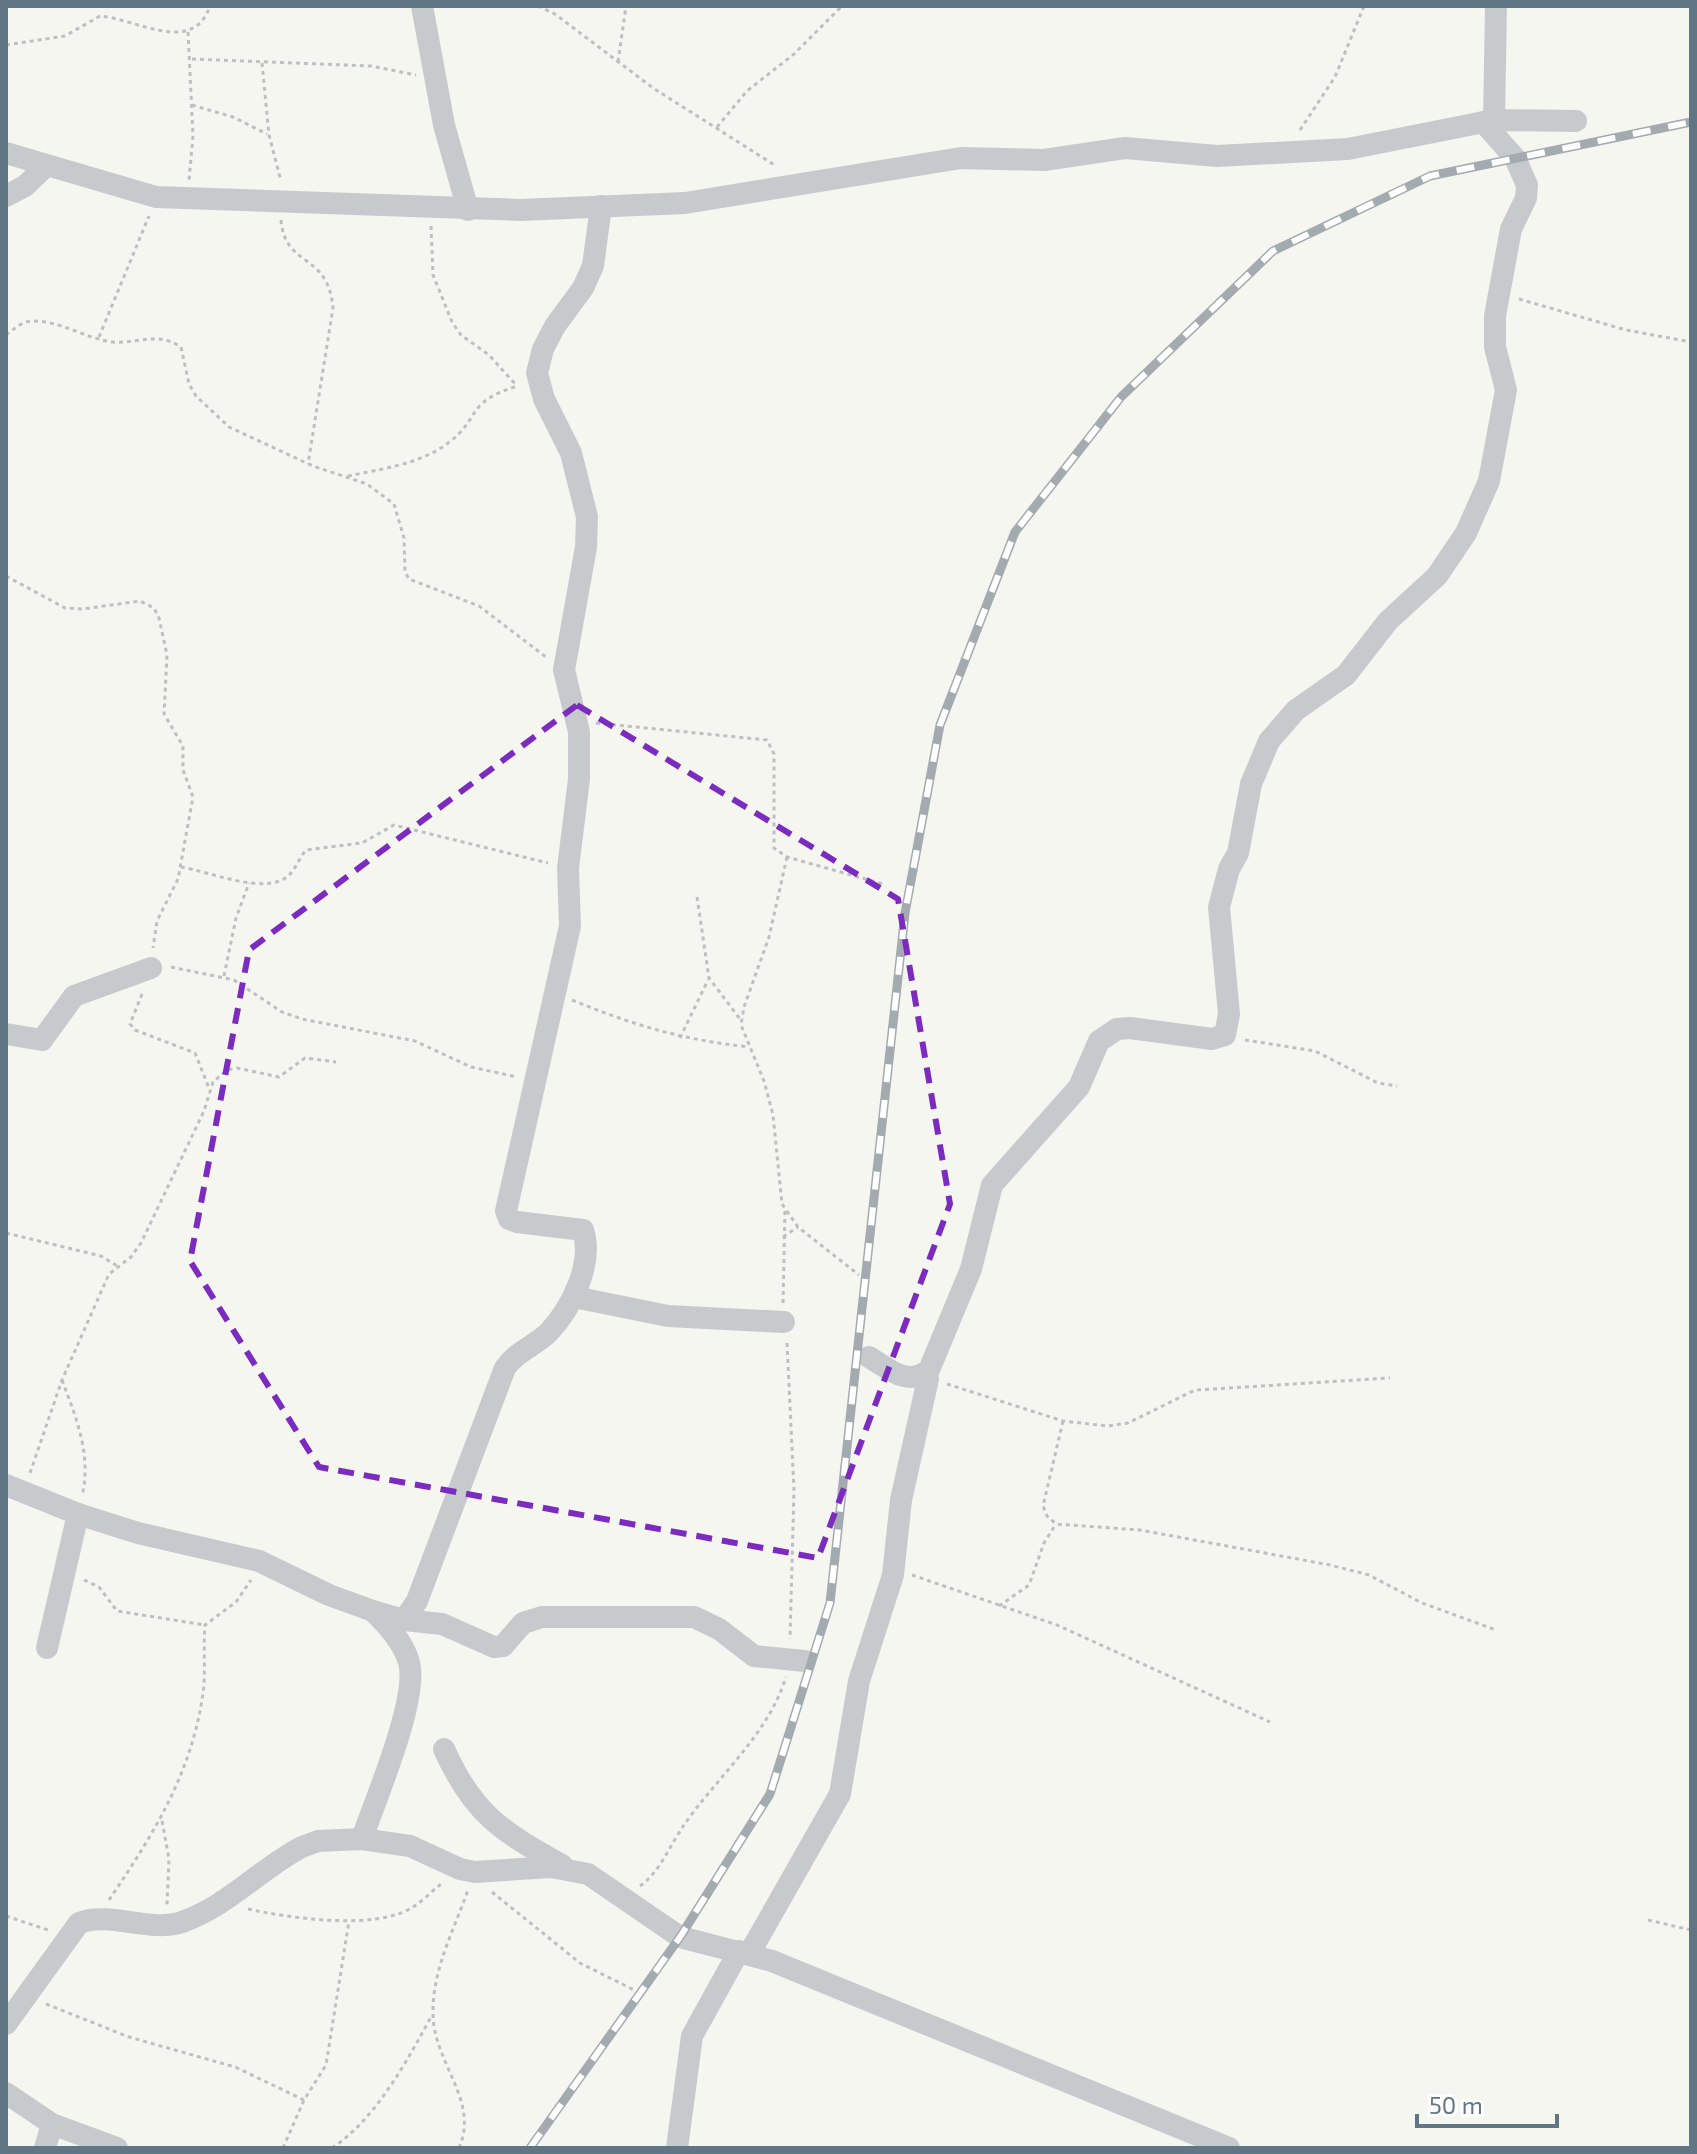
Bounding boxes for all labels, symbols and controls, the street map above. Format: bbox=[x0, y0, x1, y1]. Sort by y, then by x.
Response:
scale bar bbox=[1417, 2078, 1557, 2128]
text: 50 m bbox=[1429, 2090, 1483, 2119]

